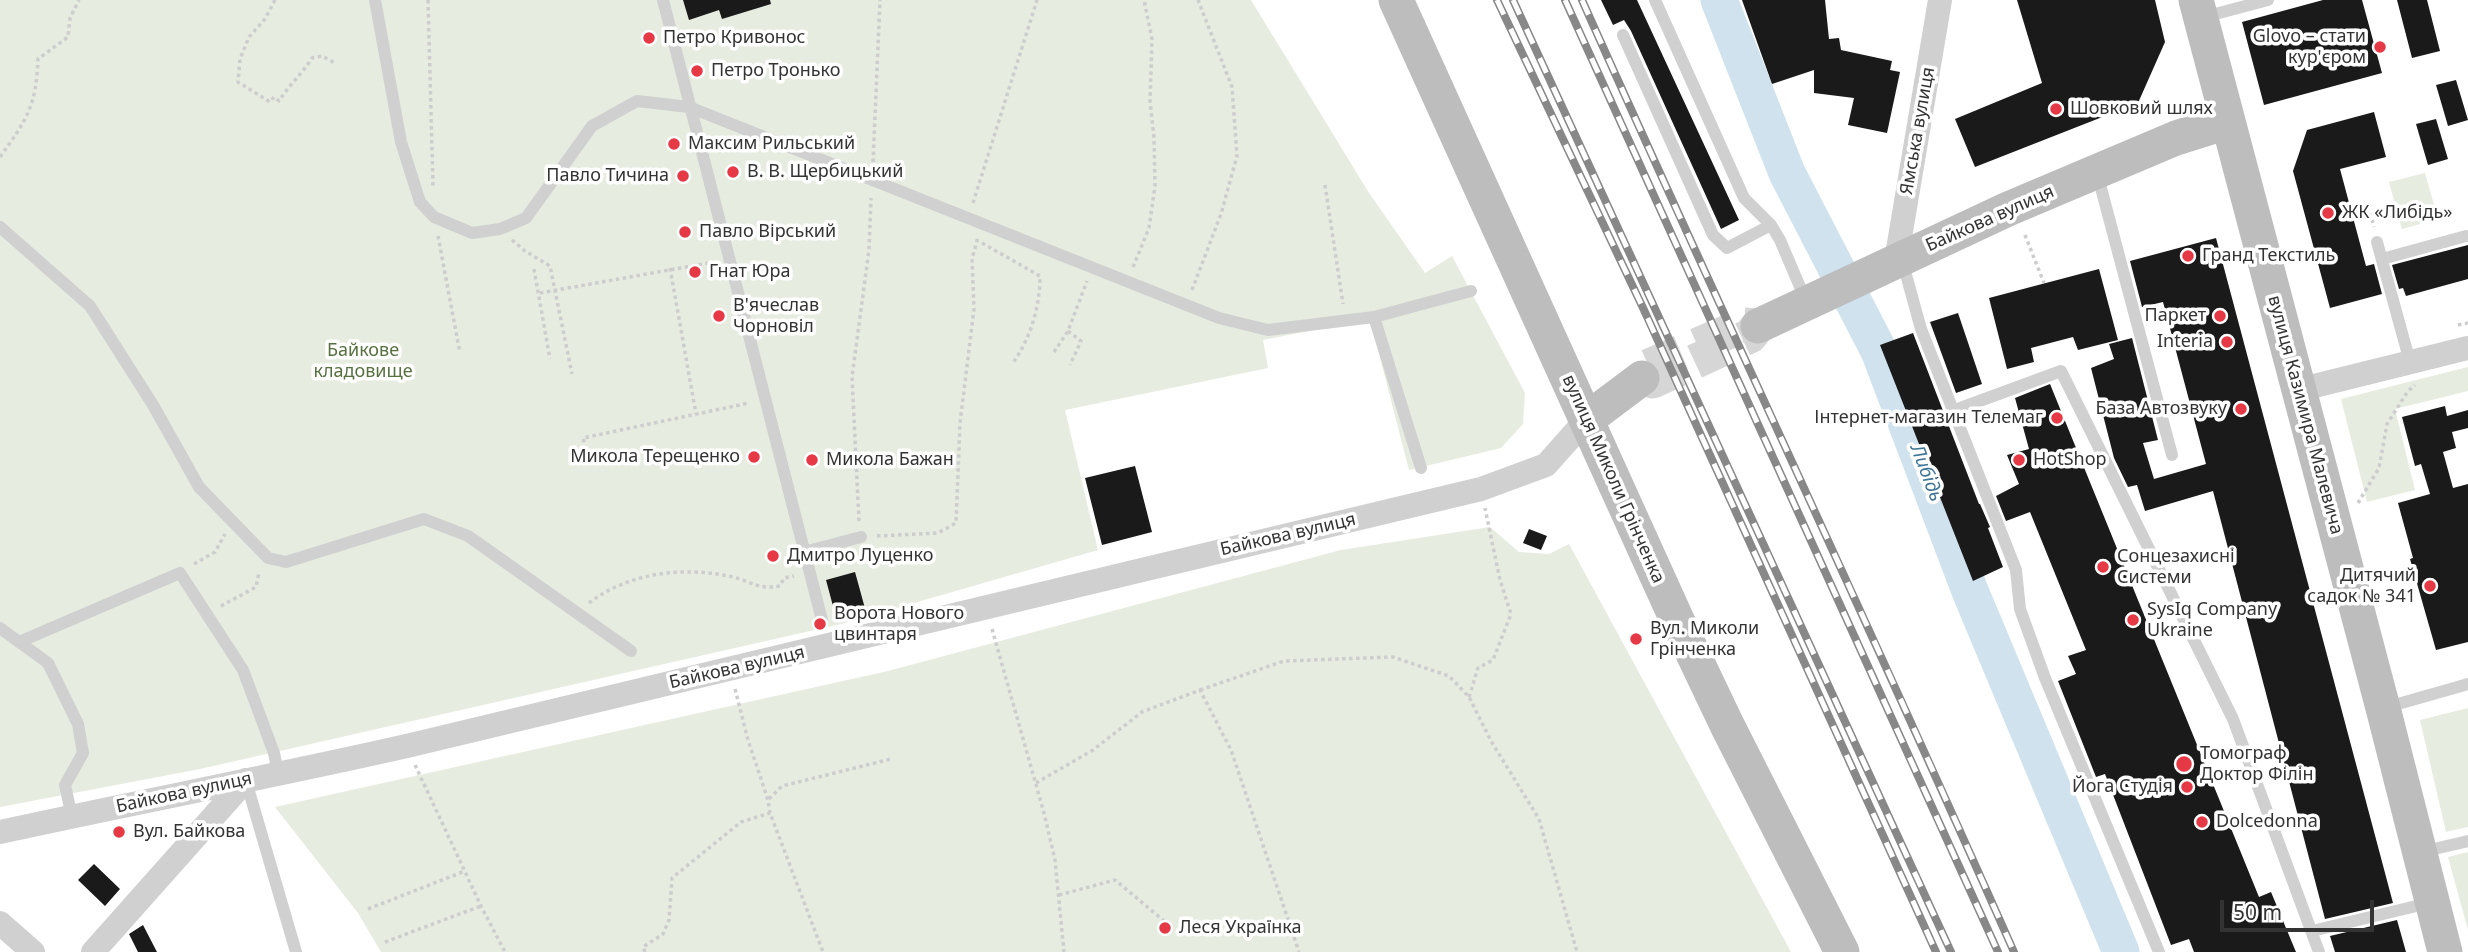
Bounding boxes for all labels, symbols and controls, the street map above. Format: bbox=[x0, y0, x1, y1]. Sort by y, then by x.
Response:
place label: Glovo – стати кур'єром bbox=[2253, 26, 2366, 68]
place label: Петро Кривонос bbox=[663, 27, 805, 49]
marker: Петро Кривонос bbox=[641, 30, 657, 46]
marker: Glovo – стати кур'єром bbox=[2372, 39, 2388, 55]
place label: Петро Тронько bbox=[711, 60, 840, 82]
marker: Петро Тронько bbox=[689, 63, 705, 79]
street label: Ямська вулиця bbox=[1896, 65, 1940, 197]
place label: Шовковий шлях bbox=[2070, 98, 2213, 120]
marker: Шовковий шлях bbox=[2048, 101, 2064, 117]
place label: Максим Рильський bbox=[688, 133, 855, 155]
marker: Максим Рильський bbox=[666, 136, 682, 152]
place label: В. В. Щербицький bbox=[747, 161, 903, 183]
marker: В. В. Щербицький bbox=[725, 164, 741, 180]
place label: Павло Тичина bbox=[546, 165, 669, 187]
marker: Павло Тичина bbox=[675, 168, 691, 184]
street label: Байкова вулиця bbox=[1922, 181, 2058, 257]
place label: ЖК «Либідь» bbox=[2342, 202, 2452, 224]
marker: ЖК «Либідь» bbox=[2320, 205, 2336, 221]
place label: Павло Вірський bbox=[699, 221, 836, 243]
marker: Павло Вірський bbox=[677, 224, 693, 240]
place label: Гранд Текстиль bbox=[2202, 245, 2335, 267]
marker: Гранд Текстиль bbox=[2180, 248, 2196, 264]
place label: Гнат Юра bbox=[709, 261, 790, 283]
marker: Гнат Юра bbox=[687, 264, 703, 280]
street label: вулиця Казимира Малевича bbox=[2263, 293, 2347, 537]
place label: В'ячеслав Чорновіл bbox=[733, 295, 819, 338]
place label: Паркет bbox=[2145, 305, 2206, 327]
marker: В'ячеслав Чорновіл bbox=[711, 308, 727, 324]
marker: Паркет bbox=[2212, 308, 2228, 324]
place label: Interia bbox=[2157, 331, 2213, 353]
marker: Interia bbox=[2219, 334, 2235, 350]
park label: Байкове кладовище bbox=[313, 340, 413, 382]
street label: вулиця Миколи Грінченка bbox=[1557, 371, 1669, 587]
place label: База Автозвуку bbox=[2095, 398, 2227, 420]
marker: База Автозвуку bbox=[2233, 401, 2249, 417]
place label: Інтернет-магазин Телемаг bbox=[1814, 407, 2043, 429]
marker: Інтернет-магазин Телемаг bbox=[2049, 410, 2065, 426]
water label: Либідь bbox=[1905, 441, 1947, 505]
place label: Микола Терещенко bbox=[570, 446, 740, 468]
marker: Микола Терещенко bbox=[746, 449, 762, 465]
place label: Микола Бажан bbox=[826, 449, 954, 471]
place label: HotShop bbox=[2033, 449, 2107, 471]
marker: Микола Бажан bbox=[804, 452, 820, 468]
marker: HotShop bbox=[2011, 452, 2027, 468]
street label: Байкова вулиця bbox=[1218, 509, 1358, 561]
place label: Дмитро Луценко bbox=[787, 545, 933, 567]
place label: Сонцезахисні Системи bbox=[2117, 546, 2235, 588]
marker: Дмитро Луценко bbox=[765, 548, 781, 564]
marker: Сонцезахисні Системи bbox=[2095, 559, 2111, 575]
place label: Дитячий садок № 341 bbox=[2307, 565, 2416, 608]
marker: Дитячий садок № 341 bbox=[2422, 578, 2438, 594]
place label: SysIq Company Ukraine bbox=[2147, 599, 2277, 642]
place label: Ворота Нового цвинтаря bbox=[834, 603, 964, 646]
marker: SysIq Company Ukraine bbox=[2125, 612, 2141, 628]
marker: Ворота Нового цвинтаря bbox=[812, 616, 828, 632]
place label: Вул. Миколи Грінченка bbox=[1650, 618, 1759, 660]
marker: Вул. Миколи Грінченка bbox=[1628, 631, 1644, 647]
street label: Байкова вулиця bbox=[667, 642, 807, 694]
place label: Томограф Доктор Філін bbox=[2200, 743, 2313, 786]
marker: Томограф Доктор Філін bbox=[2174, 754, 2194, 774]
street label: Байкова вулиця bbox=[114, 768, 254, 818]
place label: Йога Студія bbox=[2072, 776, 2173, 798]
marker: Йога Студія bbox=[2179, 779, 2195, 795]
place label: Dolcedonna bbox=[2216, 811, 2318, 833]
marker: Dolcedonna bbox=[2194, 814, 2210, 830]
place label: Вул. Байкова bbox=[133, 821, 245, 843]
marker: Вул. Байкова bbox=[111, 824, 127, 840]
scale bar bbox=[2223, 886, 2377, 930]
text: 50 m bbox=[2233, 898, 2282, 926]
place label: Леся Українка bbox=[1179, 917, 1302, 939]
marker: Леся Українка bbox=[1157, 920, 1173, 936]

